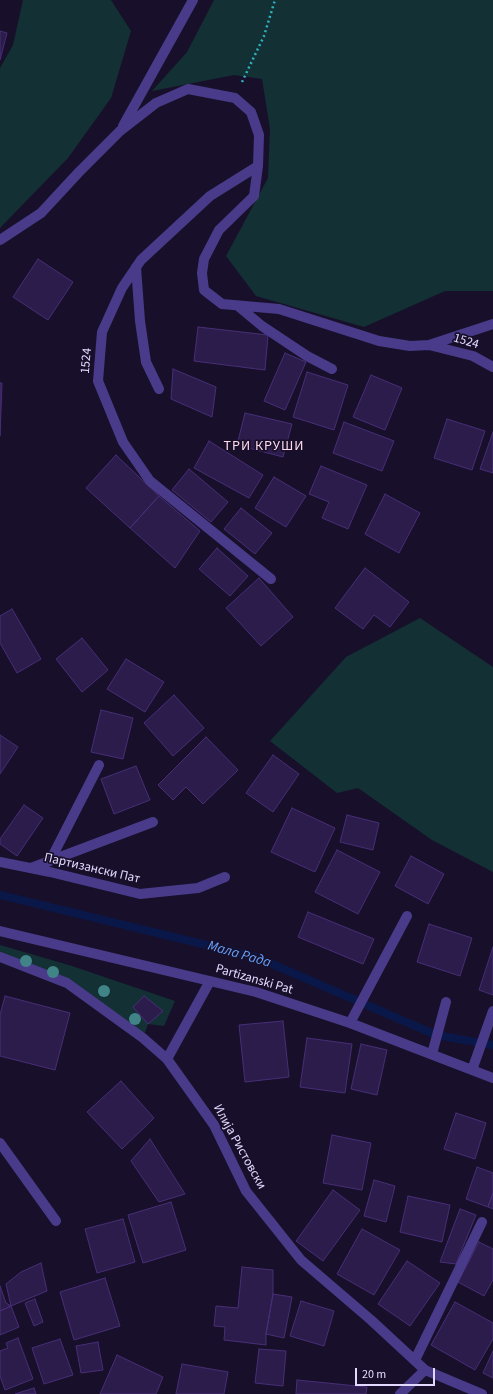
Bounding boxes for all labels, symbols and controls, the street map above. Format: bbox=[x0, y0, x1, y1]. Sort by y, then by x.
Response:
street label: 1524 bbox=[451, 331, 481, 353]
street label: 1524 bbox=[78, 347, 96, 375]
district label: ТРИ КРУШИ bbox=[223, 439, 305, 455]
street label: Партизански Пат bbox=[42, 850, 142, 888]
water label: Мала Рада bbox=[205, 938, 273, 972]
street label: Partizanski Pat bbox=[214, 962, 294, 998]
street label: Илија Ристовски bbox=[209, 1102, 269, 1192]
scale bar bbox=[357, 1360, 437, 1386]
text: 20 m bbox=[362, 1366, 386, 1383]

